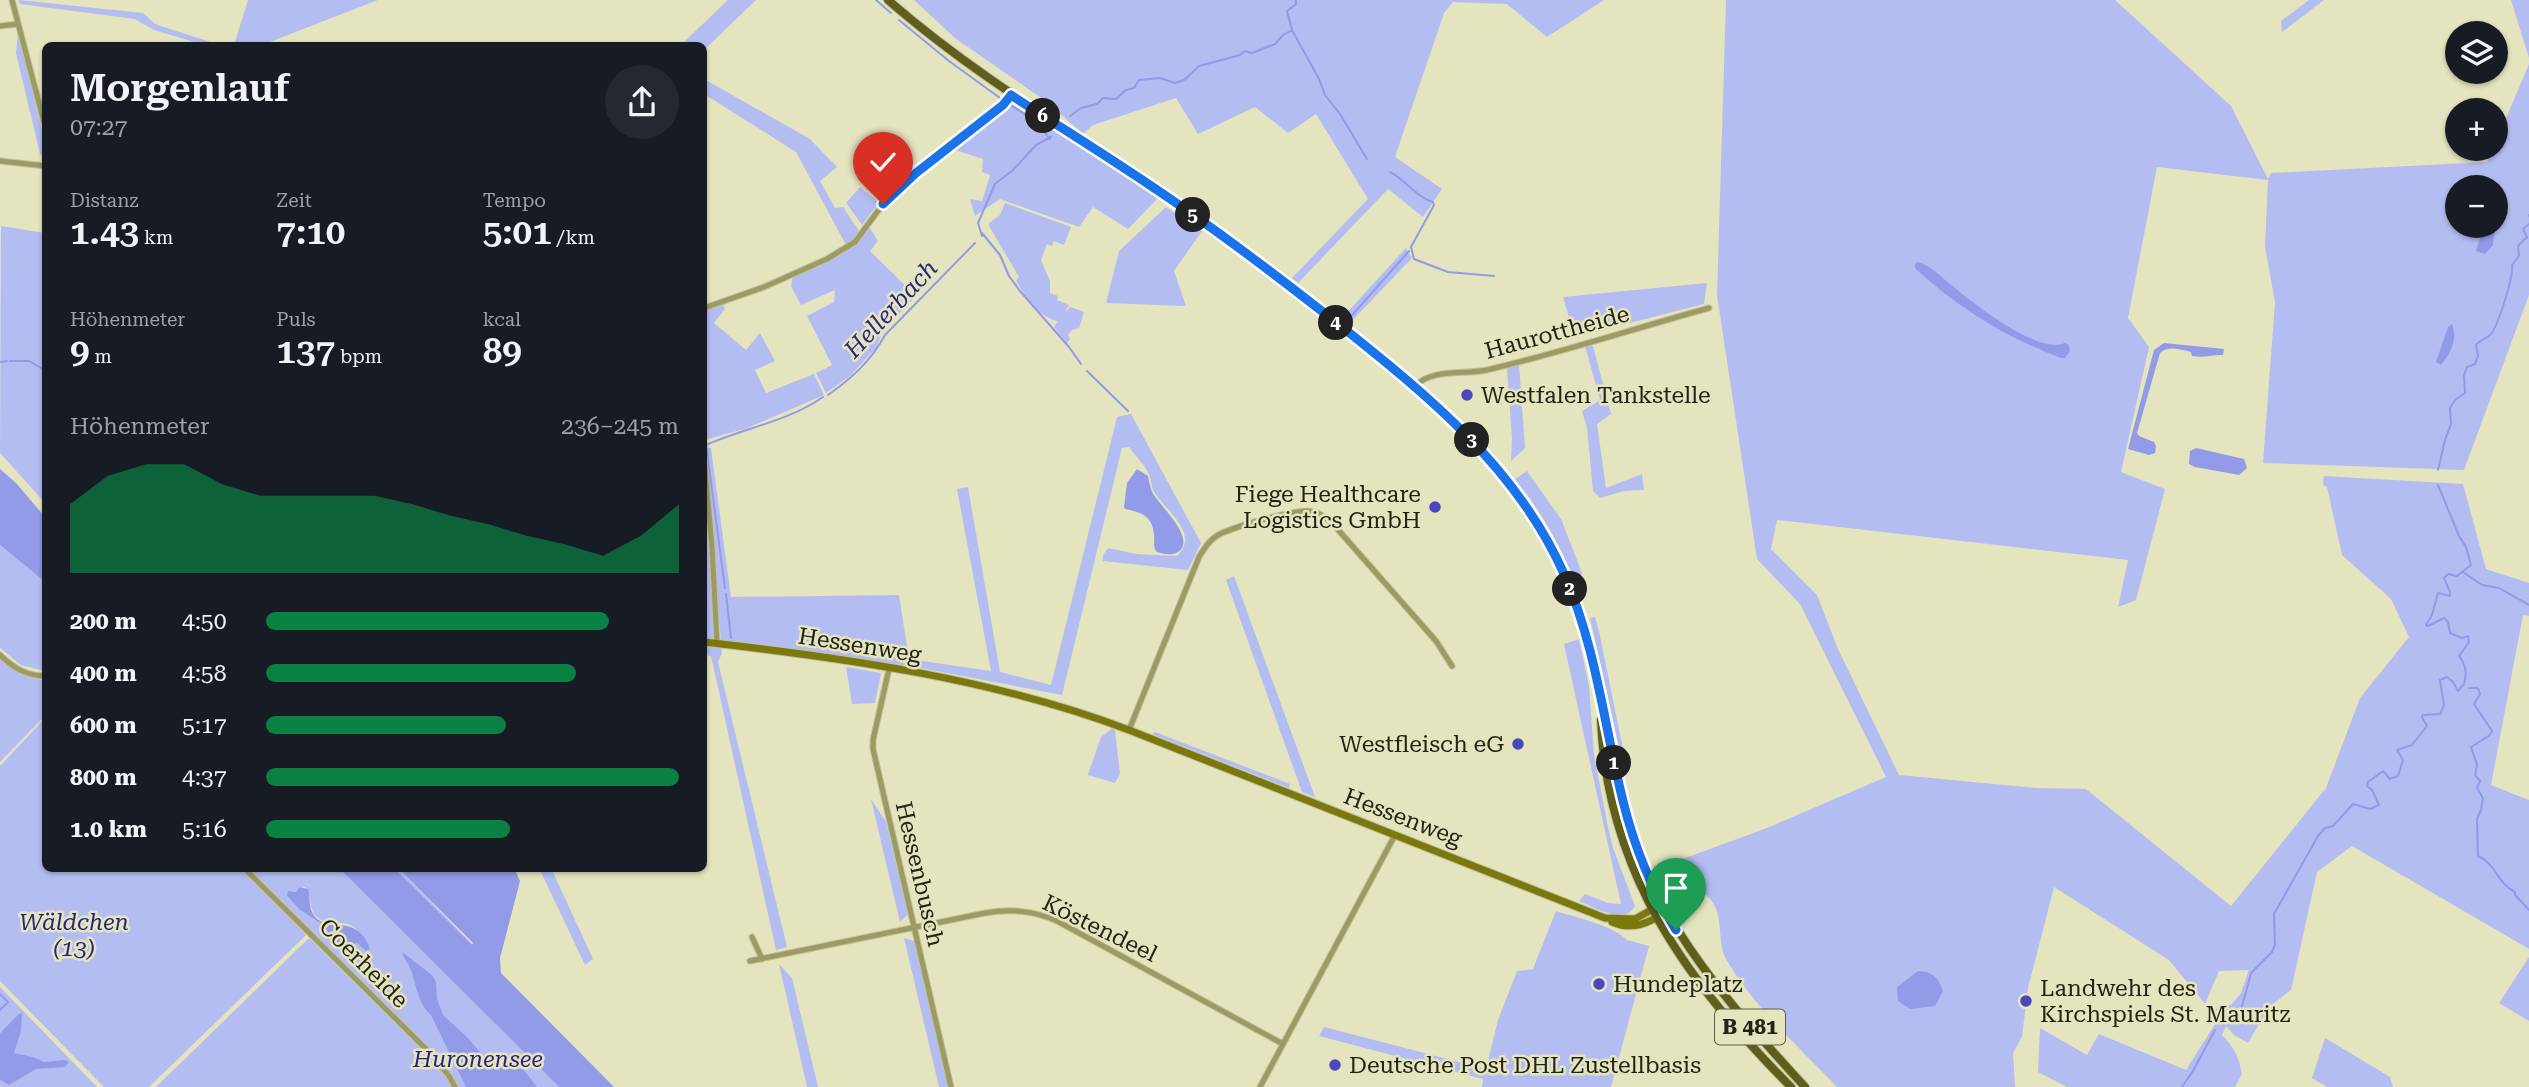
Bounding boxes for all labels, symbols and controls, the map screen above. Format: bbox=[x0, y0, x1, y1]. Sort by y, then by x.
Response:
map controls bbox=[2445, 21, 2508, 238]
button: layers bbox=[2445, 21, 2508, 84]
button: share bbox=[605, 65, 679, 139]
text: Morgenlauf bbox=[70, 66, 289, 110]
button: + bbox=[2445, 98, 2508, 161]
pin: 6 bbox=[1026, 99, 1060, 134]
text: 6 bbox=[1037, 104, 1048, 127]
text: 07:27 bbox=[70, 114, 127, 141]
pin bbox=[853, 132, 913, 204]
icon: check bbox=[864, 143, 902, 181]
button: − bbox=[2445, 175, 2508, 238]
text: Distanz bbox=[70, 189, 138, 212]
text: Zeit bbox=[276, 189, 312, 212]
text: Tempo bbox=[483, 189, 546, 212]
pin: 5 bbox=[1176, 198, 1210, 232]
text: 5 bbox=[1187, 203, 1198, 226]
text: 1.43 bbox=[70, 212, 139, 253]
text: 7:10 bbox=[276, 212, 345, 253]
text: 5:01 bbox=[483, 212, 552, 253]
text: km bbox=[139, 226, 173, 249]
text: /km bbox=[552, 226, 595, 249]
water label: Hellerbach bbox=[838, 254, 943, 364]
street label: Haurottheide bbox=[1482, 300, 1632, 365]
pin: 4 bbox=[1318, 306, 1354, 340]
text: Höhenmeter bbox=[70, 308, 185, 331]
text: Puls bbox=[276, 308, 316, 331]
text: kcal bbox=[483, 308, 521, 331]
text: 4 bbox=[1330, 311, 1341, 334]
text: 9 bbox=[70, 331, 90, 372]
text: 137 bbox=[276, 331, 335, 372]
text: 89 bbox=[483, 331, 522, 372]
text: m bbox=[90, 345, 112, 368]
text: bpm bbox=[335, 345, 382, 368]
place label: Westfalen Tankstelle bbox=[1481, 382, 1711, 409]
marker: Westfalen Tankstelle bbox=[1459, 387, 1475, 403]
text: Höhenmeter bbox=[70, 413, 209, 440]
text: 236–245 m bbox=[561, 413, 679, 440]
pin: 3 bbox=[1454, 422, 1490, 458]
text: 3 bbox=[1466, 428, 1477, 451]
place label: Fiege Healthcare Logistics GmbH bbox=[1235, 481, 1421, 534]
marker: Fiege Healthcare Logistics GmbH bbox=[1427, 499, 1443, 515]
pin: 2 bbox=[1552, 572, 1588, 606]
text: 2 bbox=[1564, 577, 1575, 600]
text: 200 m bbox=[70, 608, 137, 635]
text: 4:50 bbox=[182, 608, 227, 635]
street label: Hessenweg bbox=[796, 622, 924, 669]
text: 400 m bbox=[70, 660, 137, 687]
text: 4:58 bbox=[182, 660, 227, 687]
text: 600 m bbox=[70, 712, 137, 739]
text: 5:17 bbox=[182, 712, 227, 739]
place label: Westfleisch eG bbox=[1339, 731, 1504, 758]
marker: Westfleisch eG bbox=[1510, 736, 1526, 752]
pin: 1 bbox=[1596, 746, 1632, 780]
text: 1 bbox=[1608, 751, 1619, 774]
text: 800 m bbox=[70, 764, 137, 791]
text: 4:37 bbox=[182, 764, 227, 791]
street label: Hessenweg bbox=[1340, 783, 1466, 852]
street label: Hessenbusch bbox=[890, 799, 949, 949]
text: 1.0 km bbox=[70, 816, 147, 843]
text: 5:16 bbox=[182, 816, 227, 843]
pin bbox=[1646, 858, 1706, 930]
icon: arrive bbox=[1657, 869, 1695, 907]
street label: Köstendeel bbox=[1038, 889, 1161, 968]
park label: Wäldchen (13) bbox=[19, 909, 129, 962]
street label: Coerheide bbox=[313, 913, 414, 1014]
place label: Hundeplatz bbox=[1613, 971, 1743, 998]
place label: Landwehr des Kirchspiels St. Mauritz bbox=[2040, 975, 2290, 1028]
marker: Hundeplatz bbox=[1591, 976, 1607, 992]
marker: Landwehr des Kirchspiels St. Mauritz bbox=[2018, 993, 2034, 1009]
road number: B 481 bbox=[1715, 1010, 1785, 1044]
park label: Huronensee bbox=[412, 1046, 543, 1073]
place label: Deutsche Post DHL Zustellbasis bbox=[1349, 1052, 1701, 1079]
marker: Deutsche Post DHL Zustellbasis bbox=[1327, 1057, 1343, 1073]

